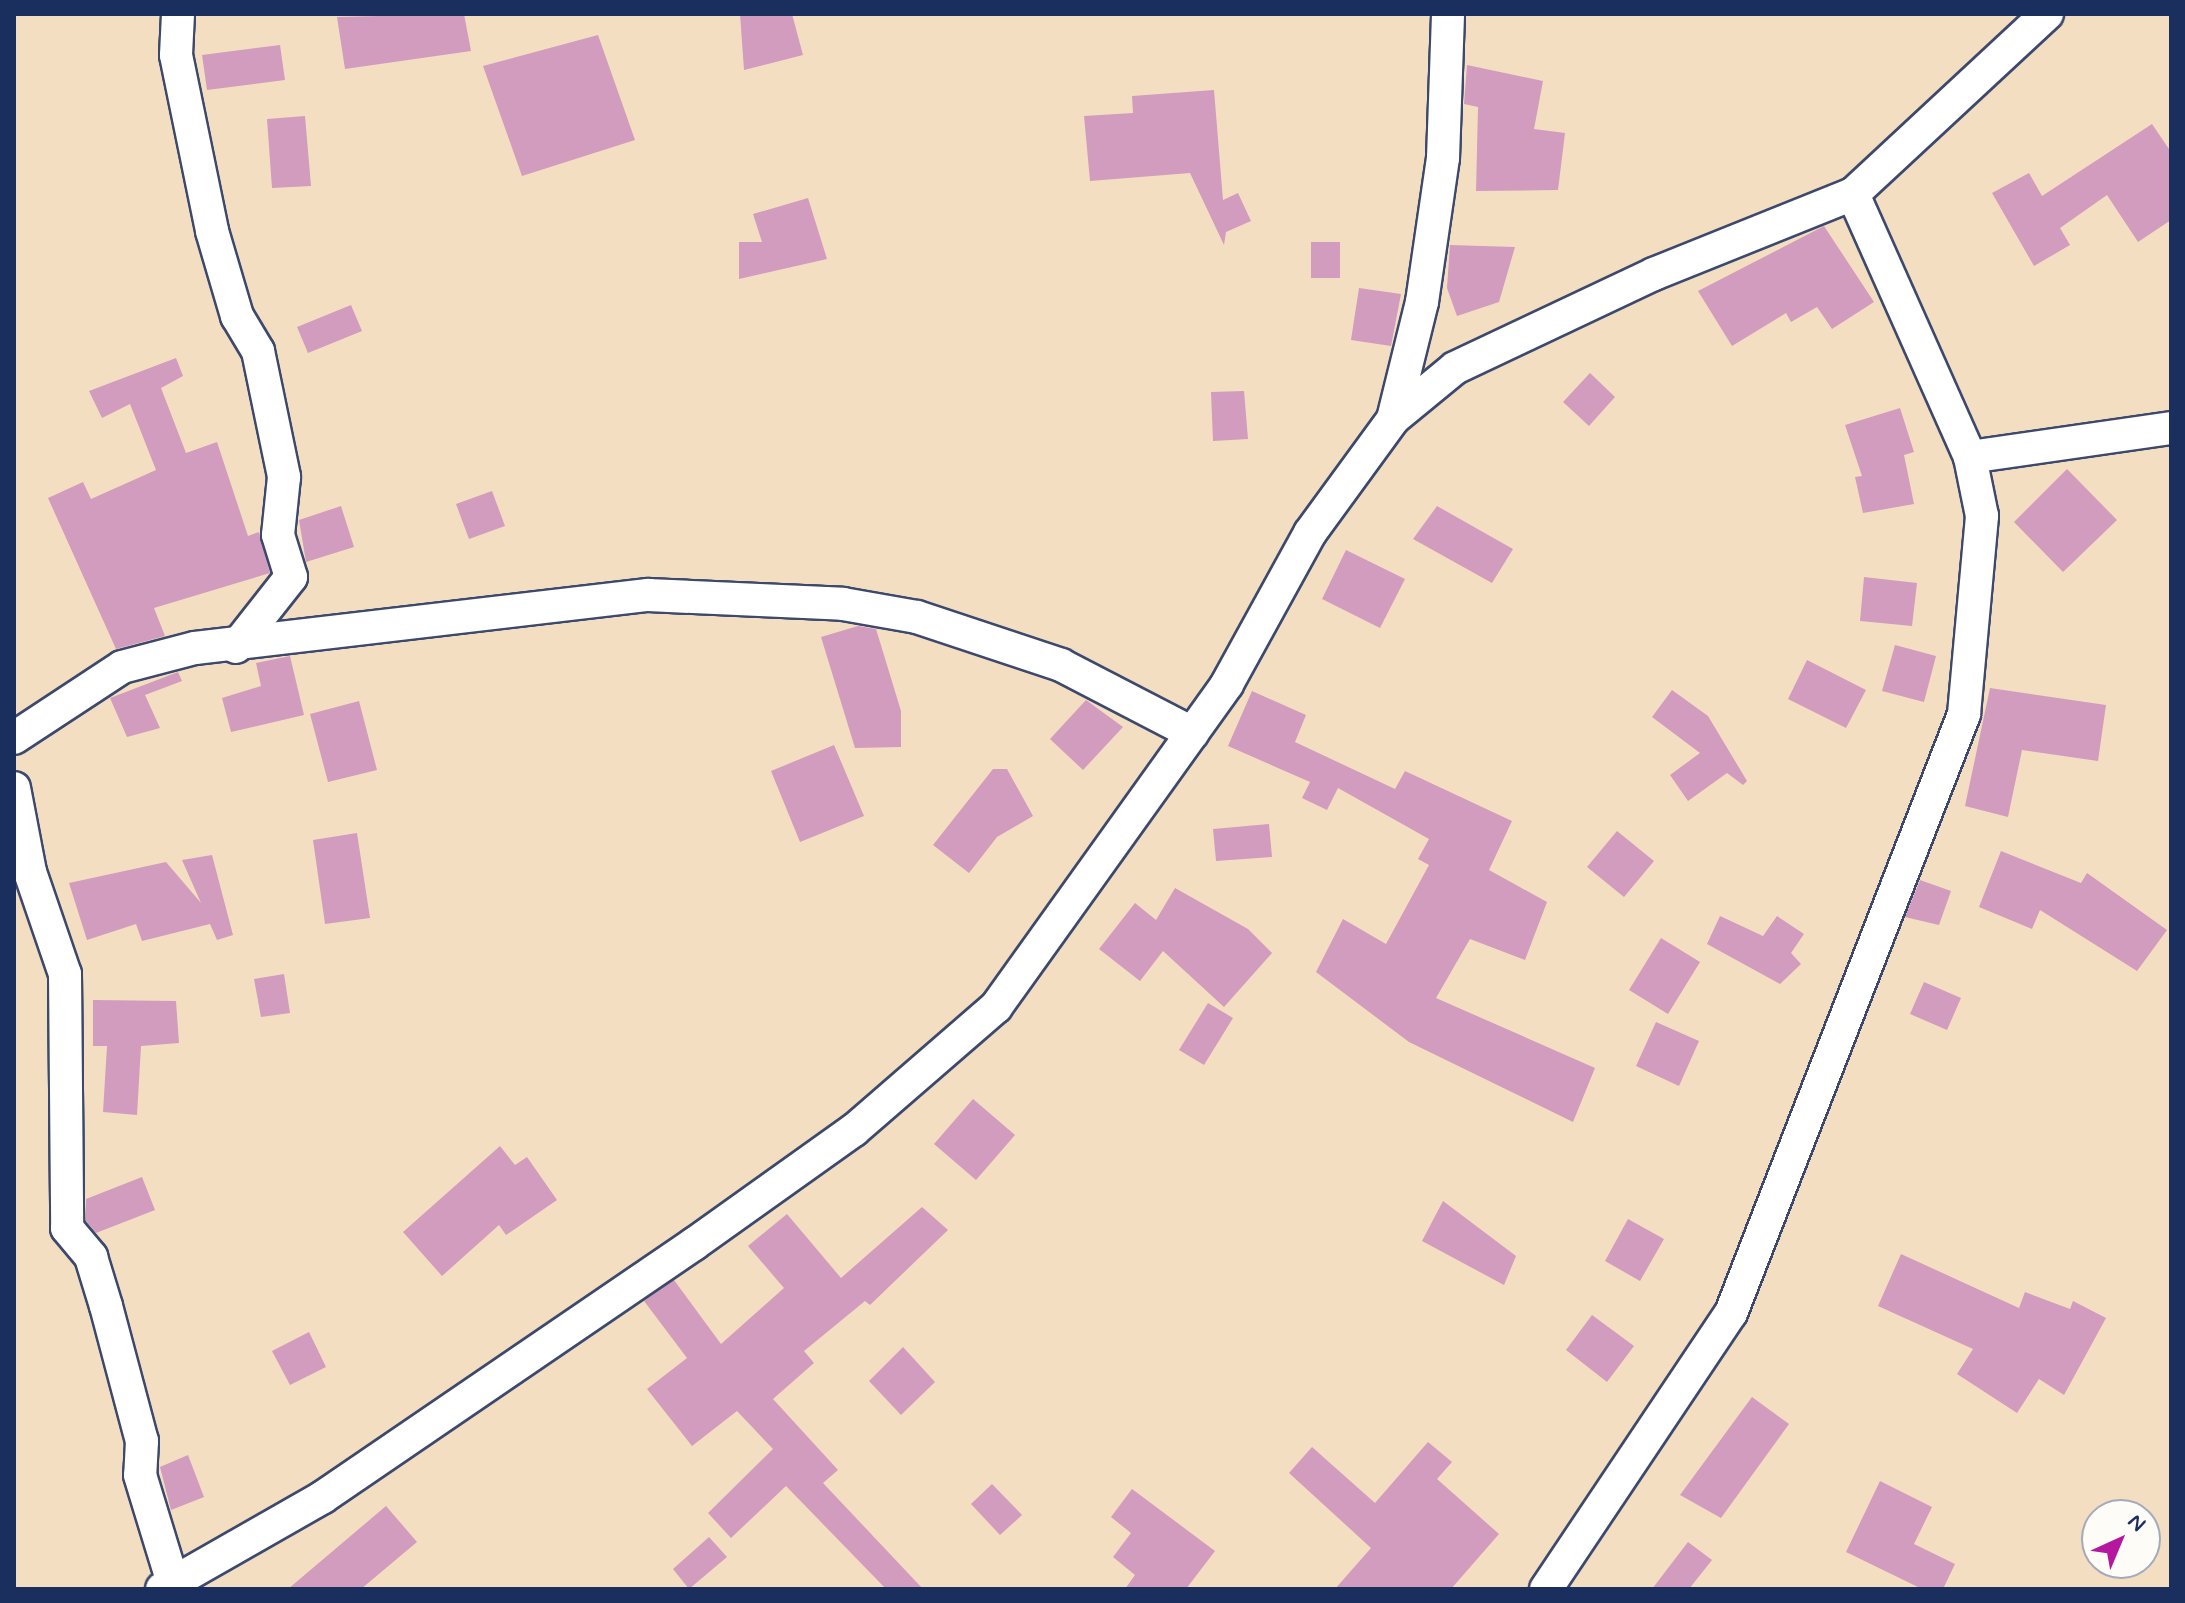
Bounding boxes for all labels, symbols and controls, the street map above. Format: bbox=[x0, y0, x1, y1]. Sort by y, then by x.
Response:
north arrow bbox=[2081, 1499, 2161, 1579]
text: N bbox=[2121, 1508, 2151, 1538]

